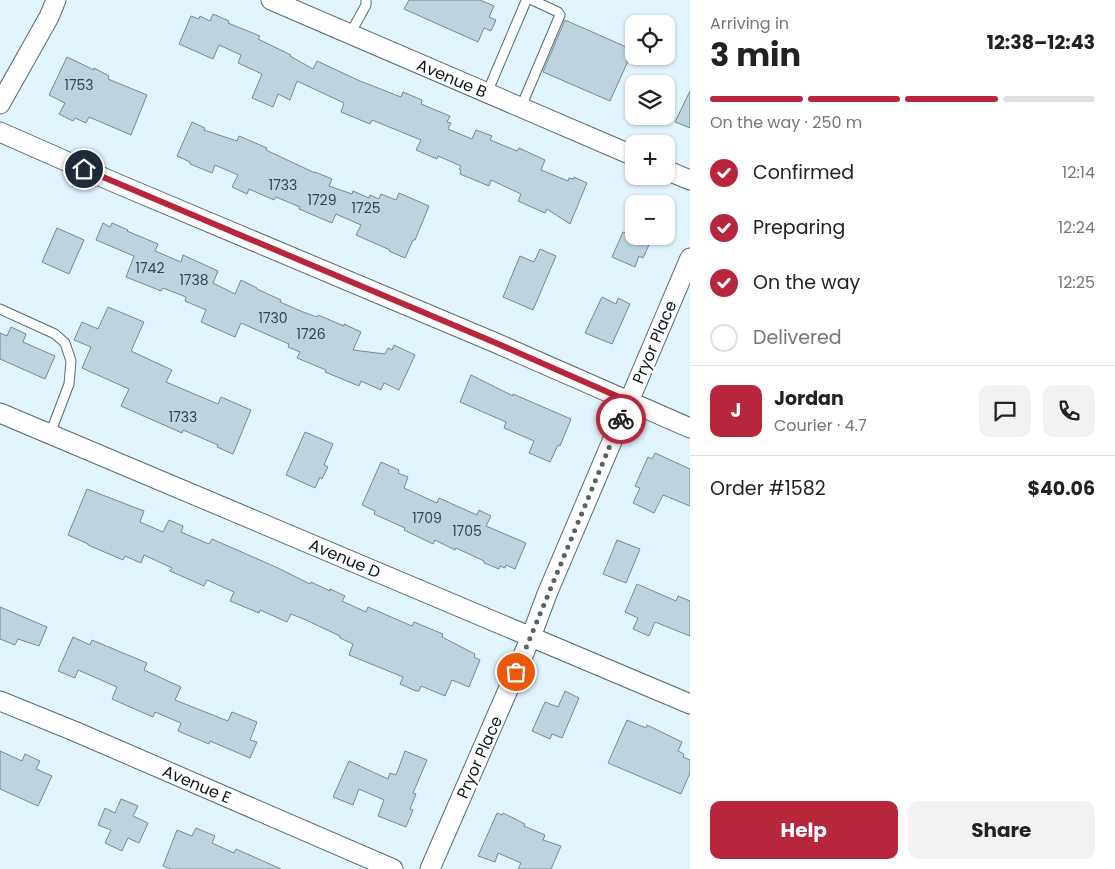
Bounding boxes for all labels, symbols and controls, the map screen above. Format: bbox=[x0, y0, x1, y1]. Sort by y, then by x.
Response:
text: Arriving in bbox=[710, 12, 789, 35]
map controls bbox=[625, 15, 675, 245]
button: locate bbox=[625, 15, 675, 65]
text: 12:38–12:43 bbox=[987, 29, 1095, 56]
text: 3 min bbox=[710, 32, 801, 77]
street label: Avenue B bbox=[413, 53, 491, 104]
house number: 1753 bbox=[64, 75, 94, 95]
button: layers bbox=[625, 75, 675, 125]
text: On the way · 250 m bbox=[710, 111, 862, 134]
button: + bbox=[625, 135, 675, 185]
pin bbox=[63, 148, 105, 190]
icon: home bbox=[70, 155, 98, 183]
icon: check bbox=[710, 159, 738, 187]
text: Confirmed bbox=[753, 159, 854, 186]
text: 12:14 bbox=[1062, 161, 1095, 184]
house number: 1733 bbox=[269, 175, 297, 195]
house number: 1729 bbox=[308, 190, 337, 210]
button: − bbox=[625, 195, 675, 245]
house number: 1725 bbox=[352, 198, 380, 218]
icon: check bbox=[710, 214, 738, 242]
text: Preparing bbox=[753, 214, 845, 241]
text: 12:24 bbox=[1058, 216, 1095, 239]
house number: 1742 bbox=[136, 258, 164, 278]
icon: check bbox=[710, 269, 738, 297]
text: On the way bbox=[753, 269, 860, 296]
house number: 1738 bbox=[179, 270, 209, 290]
text: 12:25 bbox=[1058, 271, 1095, 294]
street label: Pryor Place bbox=[627, 297, 682, 387]
house number: 1730 bbox=[258, 308, 288, 328]
house number: 1726 bbox=[296, 324, 326, 344]
text: Delivered bbox=[753, 324, 842, 351]
text: Jordan bbox=[774, 385, 844, 412]
button: chat bbox=[979, 385, 1031, 437]
button: phone bbox=[1043, 385, 1095, 437]
courier bbox=[596, 394, 646, 444]
text: J bbox=[731, 397, 741, 424]
icon: bike bbox=[607, 405, 635, 433]
house number: 1733 bbox=[169, 407, 197, 427]
text: Courier · 4.7 bbox=[774, 414, 867, 437]
text: Order #1582 bbox=[710, 475, 826, 502]
text: $40.06 bbox=[1027, 475, 1095, 502]
house number: 1709 bbox=[412, 508, 442, 528]
house number: 1705 bbox=[452, 521, 482, 541]
street label: Avenue D bbox=[305, 533, 384, 584]
pin bbox=[495, 651, 537, 693]
icon: bag bbox=[502, 658, 530, 686]
street label: Pryor Place bbox=[451, 712, 508, 802]
street label: Avenue E bbox=[159, 760, 235, 809]
button: Help bbox=[710, 801, 898, 859]
button: Share bbox=[908, 801, 1095, 859]

